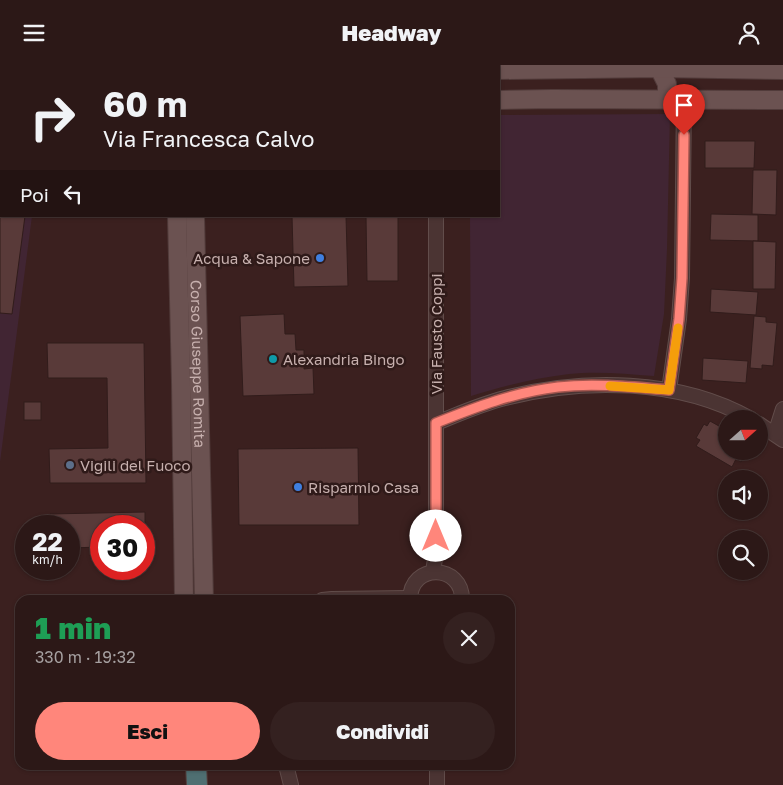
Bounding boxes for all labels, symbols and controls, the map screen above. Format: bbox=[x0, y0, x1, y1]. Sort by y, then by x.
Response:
icon: menu bbox=[20, 19, 48, 47]
text: Headway bbox=[342, 19, 441, 46]
icon: person bbox=[735, 19, 763, 47]
text: 60 m bbox=[103, 83, 187, 125]
pin bbox=[663, 84, 705, 135]
icon: right bbox=[20, 85, 85, 150]
icon: arrive bbox=[670, 91, 698, 119]
text: Via Francesca Calvo bbox=[103, 125, 314, 152]
icon: left bbox=[59, 180, 87, 208]
text: Poi bbox=[20, 183, 49, 206]
place label: Acqua & Sapone bbox=[193, 249, 310, 267]
marker: Acqua & Sapone bbox=[314, 252, 326, 264]
street label: Via Fausto Coppi bbox=[427, 274, 445, 394]
street label: Corso Giuseppe Romita bbox=[188, 280, 209, 448]
place label: Alexandria Bingo bbox=[283, 350, 404, 368]
marker: Alexandria Bingo bbox=[267, 353, 279, 365]
north arrow bbox=[718, 410, 768, 460]
map controls bbox=[718, 410, 768, 580]
place label: Vigili del Fuoco bbox=[80, 456, 191, 474]
marker: Vigili del Fuoco bbox=[64, 459, 76, 471]
button: sound bbox=[718, 470, 768, 520]
place label: Risparmio Casa bbox=[308, 478, 419, 496]
marker: Risparmio Casa bbox=[292, 481, 304, 493]
position arrow bbox=[409, 509, 461, 561]
speed limit sign: 30 bbox=[90, 515, 155, 580]
text: 22 bbox=[32, 526, 63, 557]
button: search bbox=[718, 530, 768, 580]
text: km/h bbox=[32, 552, 63, 567]
text: 1 min bbox=[35, 610, 111, 646]
button: close bbox=[443, 612, 495, 664]
text: 330 m · 19:32 bbox=[35, 647, 135, 667]
button: Esci bbox=[35, 702, 260, 760]
button: Condividi bbox=[270, 702, 495, 760]

